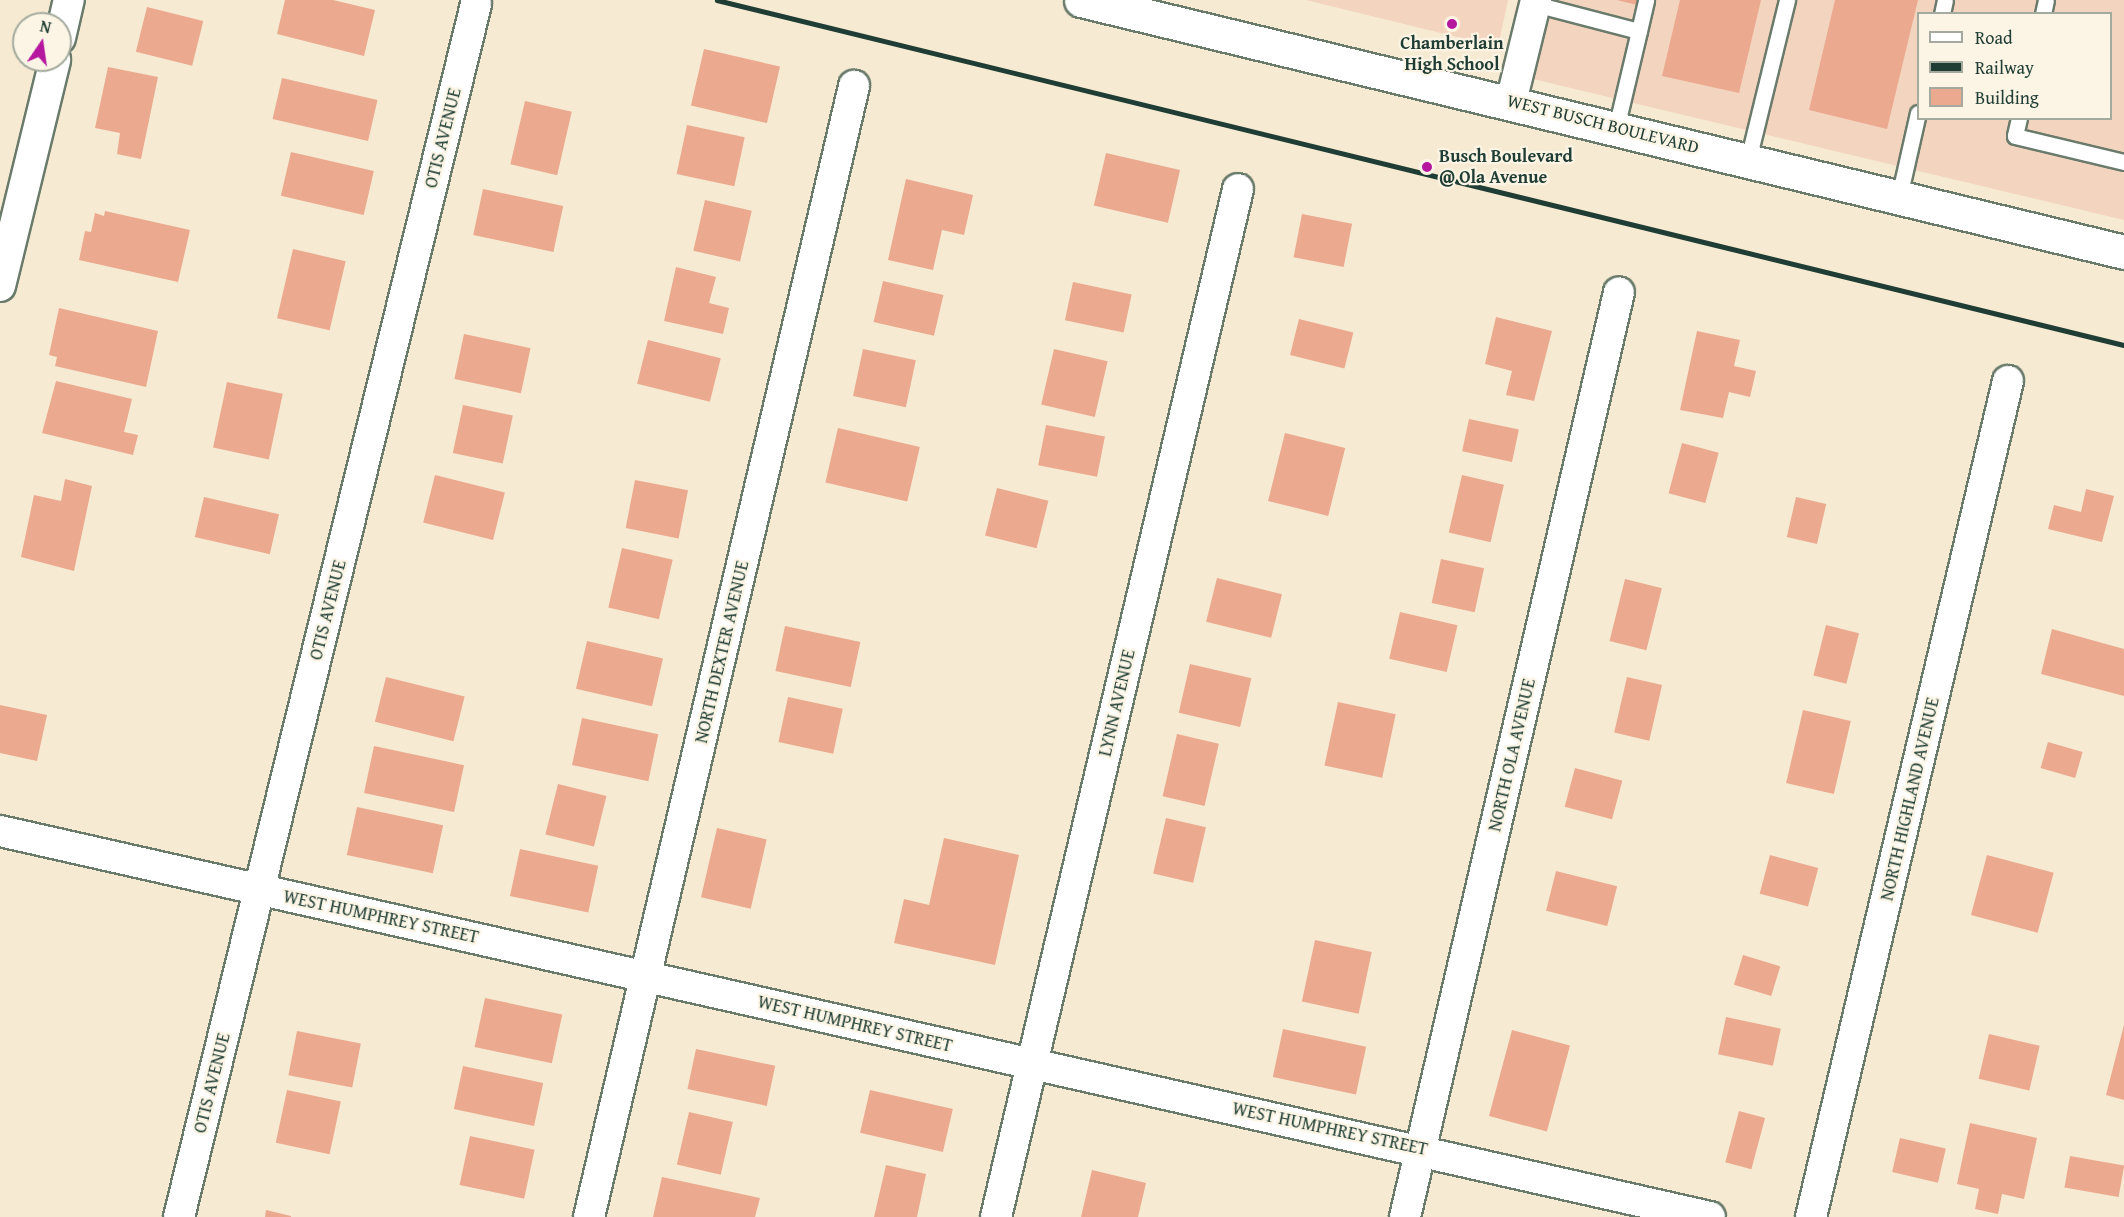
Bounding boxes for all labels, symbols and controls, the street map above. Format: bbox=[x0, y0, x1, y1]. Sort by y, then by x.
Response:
north arrow bbox=[12, 12, 72, 72]
legend bbox=[1917, 12, 2112, 120]
text: N bbox=[38, 14, 54, 39]
marker: Chamberlain High School bbox=[1445, 17, 1459, 31]
text: Road bbox=[1975, 24, 2013, 51]
place label: Chamberlain High School bbox=[1400, 33, 1504, 76]
text: Railway bbox=[1975, 54, 2034, 81]
text: Building bbox=[1975, 84, 2039, 111]
street label: OTIS AVENUE bbox=[420, 86, 466, 190]
street label: WEST BUSCH BOULEVARD bbox=[1505, 90, 1701, 158]
place label: Busch Boulevard @ Ola Avenue bbox=[1439, 146, 1573, 188]
marker: Busch Boulevard @ Ola Avenue bbox=[1420, 160, 1434, 174]
street label: OTIS AVENUE bbox=[305, 558, 351, 662]
street label: NORTH DEXTER AVENUE bbox=[690, 559, 754, 745]
street label: LYNN AVENUE bbox=[1094, 647, 1140, 759]
street label: NORTH OLA AVENUE bbox=[1484, 676, 1540, 834]
street label: NORTH HIGHLAND AVENUE bbox=[1876, 695, 1944, 903]
street label: WEST HUMPHREY STREET bbox=[281, 886, 481, 948]
street label: WEST HUMPHREY STREET bbox=[756, 991, 954, 1057]
street label: OTIS AVENUE bbox=[189, 1031, 235, 1135]
street label: WEST HUMPHREY STREET bbox=[1230, 1098, 1430, 1160]

